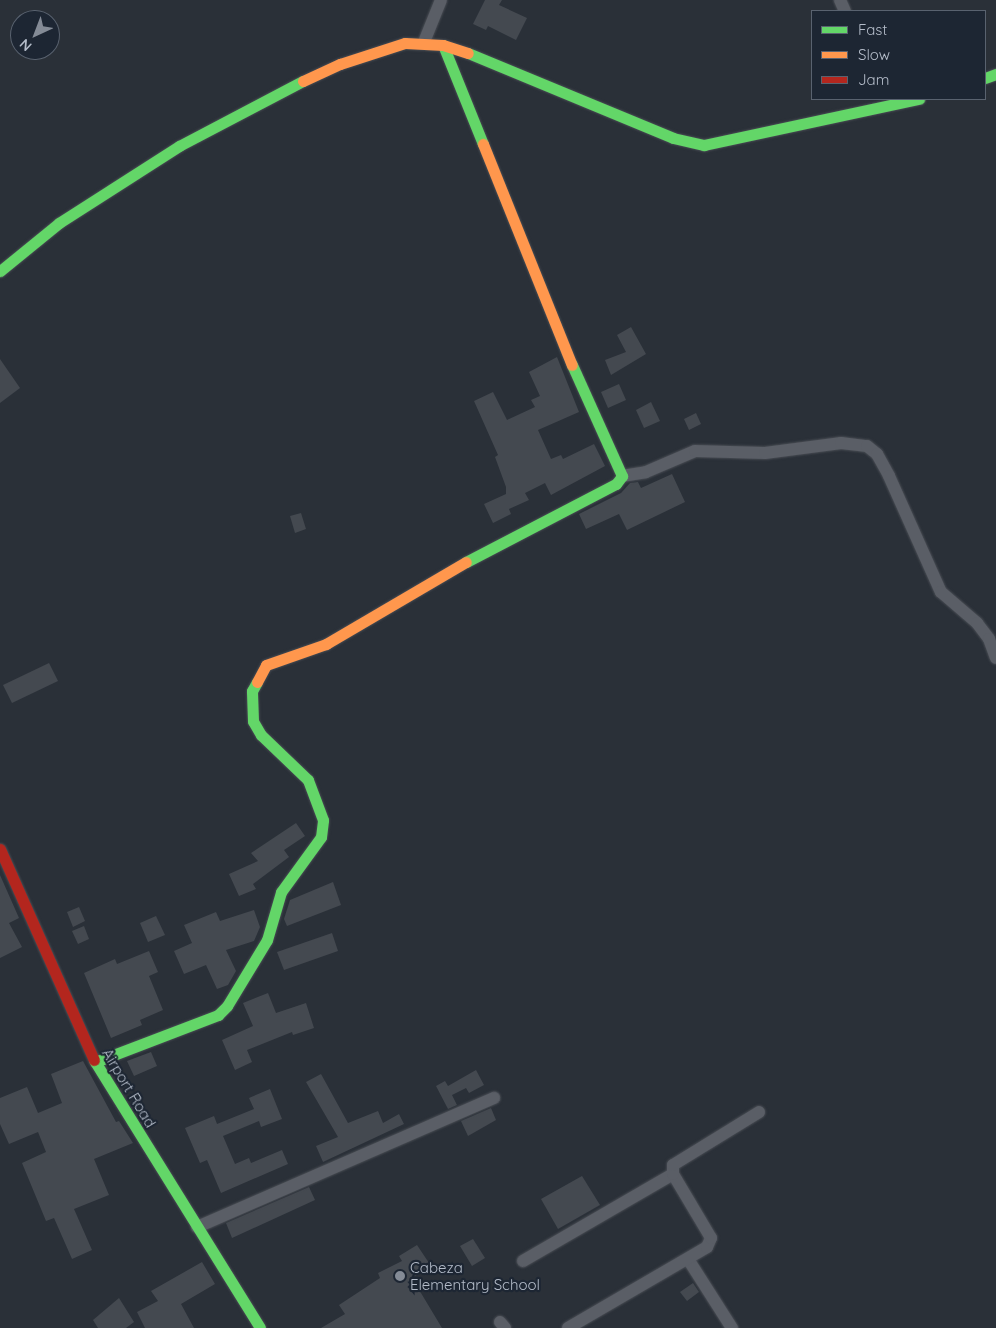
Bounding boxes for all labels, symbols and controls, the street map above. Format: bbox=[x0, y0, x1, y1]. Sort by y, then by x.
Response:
north arrow bbox=[10, 10, 60, 60]
legend bbox=[811, 10, 986, 100]
text: Fast bbox=[858, 20, 887, 39]
text: N bbox=[16, 35, 35, 55]
text: Slow bbox=[858, 45, 890, 64]
text: Jam bbox=[858, 70, 889, 89]
street label: Airport Road bbox=[98, 1045, 160, 1131]
place label: Cabeza Elementary School bbox=[410, 1258, 540, 1293]
marker: Cabeza Elementary School bbox=[394, 1270, 406, 1282]

